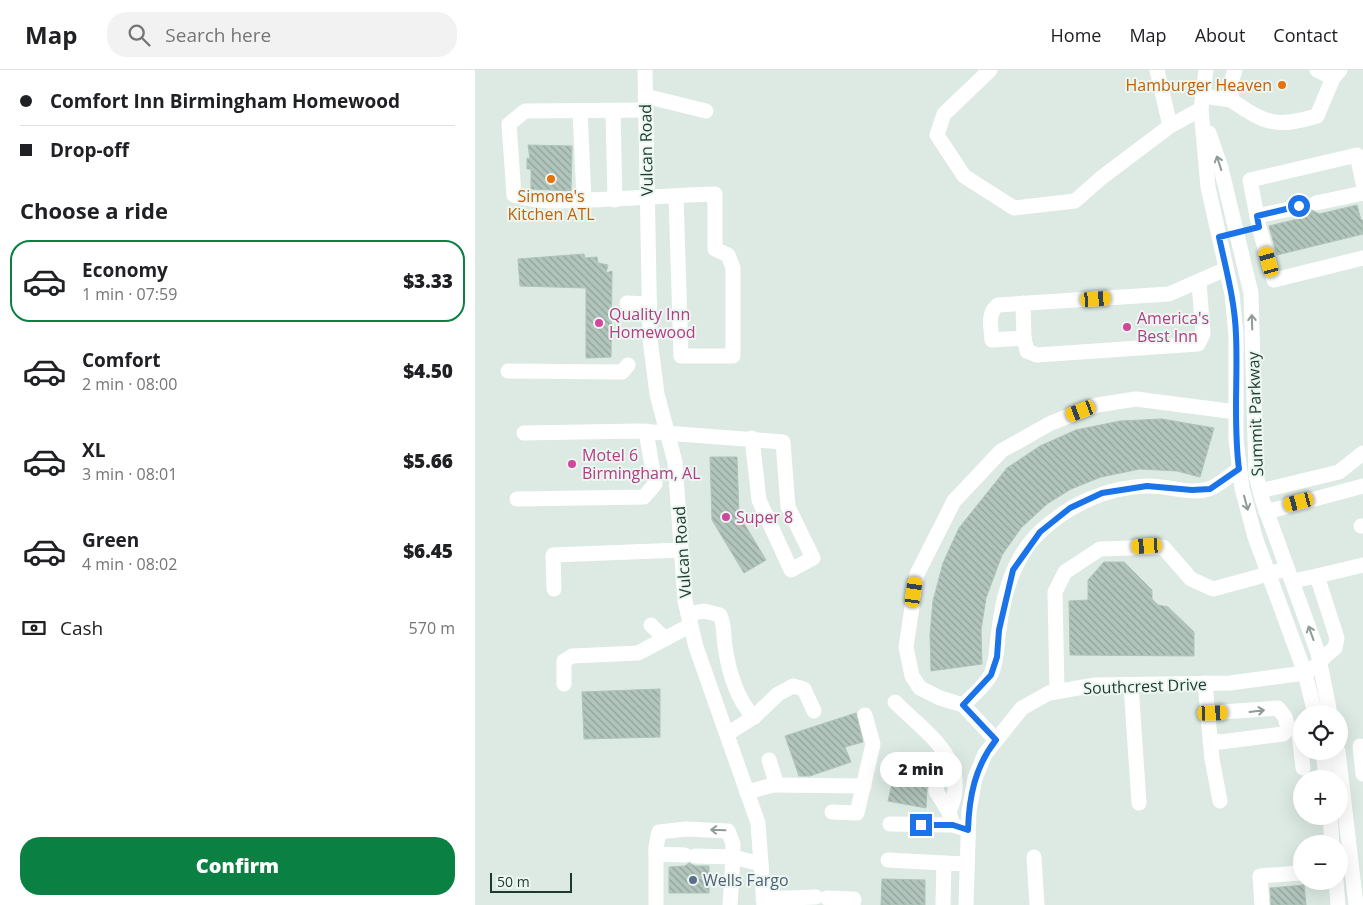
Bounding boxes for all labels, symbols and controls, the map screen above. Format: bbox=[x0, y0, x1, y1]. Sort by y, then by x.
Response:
search box bbox=[107, 12, 457, 57]
text: Map bbox=[25, 18, 77, 51]
icon: search bbox=[125, 21, 153, 49]
text: Search here bbox=[165, 22, 271, 48]
text: Home bbox=[1051, 23, 1101, 47]
text: Map bbox=[1129, 23, 1167, 47]
text: About bbox=[1195, 23, 1245, 47]
text: Contact bbox=[1273, 23, 1338, 47]
place label: Hamburger Heaven bbox=[1126, 74, 1272, 96]
marker: Hamburger Heaven bbox=[1276, 79, 1288, 91]
text: Comfort Inn Birmingham Homewood bbox=[50, 88, 400, 114]
street label: Vulcan Road bbox=[634, 104, 658, 196]
text: Drop-off bbox=[50, 137, 129, 163]
one-way arrow bbox=[1214, 156, 1224, 172]
marker: Simone's Kitchen ATL bbox=[545, 173, 557, 185]
place label: Simone's Kitchen ATL bbox=[507, 185, 595, 225]
text: Choose a ride bbox=[20, 195, 168, 225]
route start bbox=[1288, 195, 1310, 217]
car bbox=[1257, 246, 1280, 278]
text: Economy bbox=[82, 257, 168, 283]
icon: car bbox=[22, 259, 67, 304]
text: $3.33 bbox=[403, 268, 453, 294]
text: 1 min · 07:59 bbox=[82, 283, 177, 305]
car bbox=[1080, 290, 1111, 308]
place label: Quality Inn Homewood bbox=[609, 303, 696, 343]
place label: America's Best Inn bbox=[1137, 307, 1209, 347]
one-way arrow bbox=[1247, 314, 1256, 330]
marker: Quality Inn Homewood bbox=[593, 317, 605, 329]
marker: America's Best Inn bbox=[1121, 321, 1133, 333]
text: Comfort bbox=[82, 347, 161, 373]
icon: car bbox=[22, 349, 67, 394]
street label: Summit Parkway bbox=[1242, 350, 1268, 477]
text: $4.50 bbox=[403, 358, 453, 384]
text: 2 min · 08:00 bbox=[82, 373, 177, 395]
car bbox=[1064, 399, 1097, 423]
text: XL bbox=[82, 437, 105, 463]
icon: car bbox=[22, 439, 67, 484]
place label: Motel 6 Birmingham, AL bbox=[582, 444, 701, 484]
text: $5.66 bbox=[403, 448, 453, 474]
marker: Motel 6 Birmingham, AL bbox=[566, 458, 578, 470]
text: 3 min · 08:01 bbox=[82, 463, 177, 485]
car bbox=[1282, 491, 1315, 513]
one-way arrow bbox=[1242, 495, 1251, 511]
street label: Vulcan Road bbox=[668, 505, 696, 599]
place label: Super 8 bbox=[736, 506, 793, 528]
marker: Super 8 bbox=[720, 511, 732, 523]
text: Green bbox=[82, 527, 139, 553]
icon: car bbox=[22, 529, 67, 574]
text: $6.45 bbox=[403, 538, 453, 564]
car bbox=[1131, 538, 1162, 554]
text: 4 min · 08:02 bbox=[82, 553, 177, 575]
car bbox=[904, 576, 923, 608]
icon: cash bbox=[20, 614, 48, 642]
text: Cash bbox=[60, 615, 103, 641]
text: 570 m bbox=[409, 617, 455, 639]
one-way arrow bbox=[1306, 625, 1315, 641]
street label: Southcrest Drive bbox=[1083, 673, 1207, 699]
car bbox=[1197, 705, 1228, 721]
map controls bbox=[1293, 705, 1348, 890]
button: locate bbox=[1293, 705, 1348, 760]
one-way arrow bbox=[1248, 706, 1264, 716]
callout: 2 min bbox=[880, 752, 962, 788]
text: 2 min bbox=[898, 758, 944, 780]
button: + bbox=[1293, 770, 1348, 825]
route end bbox=[910, 814, 932, 836]
one-way arrow bbox=[710, 826, 726, 835]
button: − bbox=[1293, 835, 1348, 890]
button: Confirm bbox=[20, 837, 455, 895]
place label: Wells Fargo bbox=[703, 869, 789, 891]
scale bar bbox=[490, 870, 573, 893]
text: 50 m bbox=[497, 872, 530, 891]
marker: Wells Fargo bbox=[687, 874, 699, 886]

